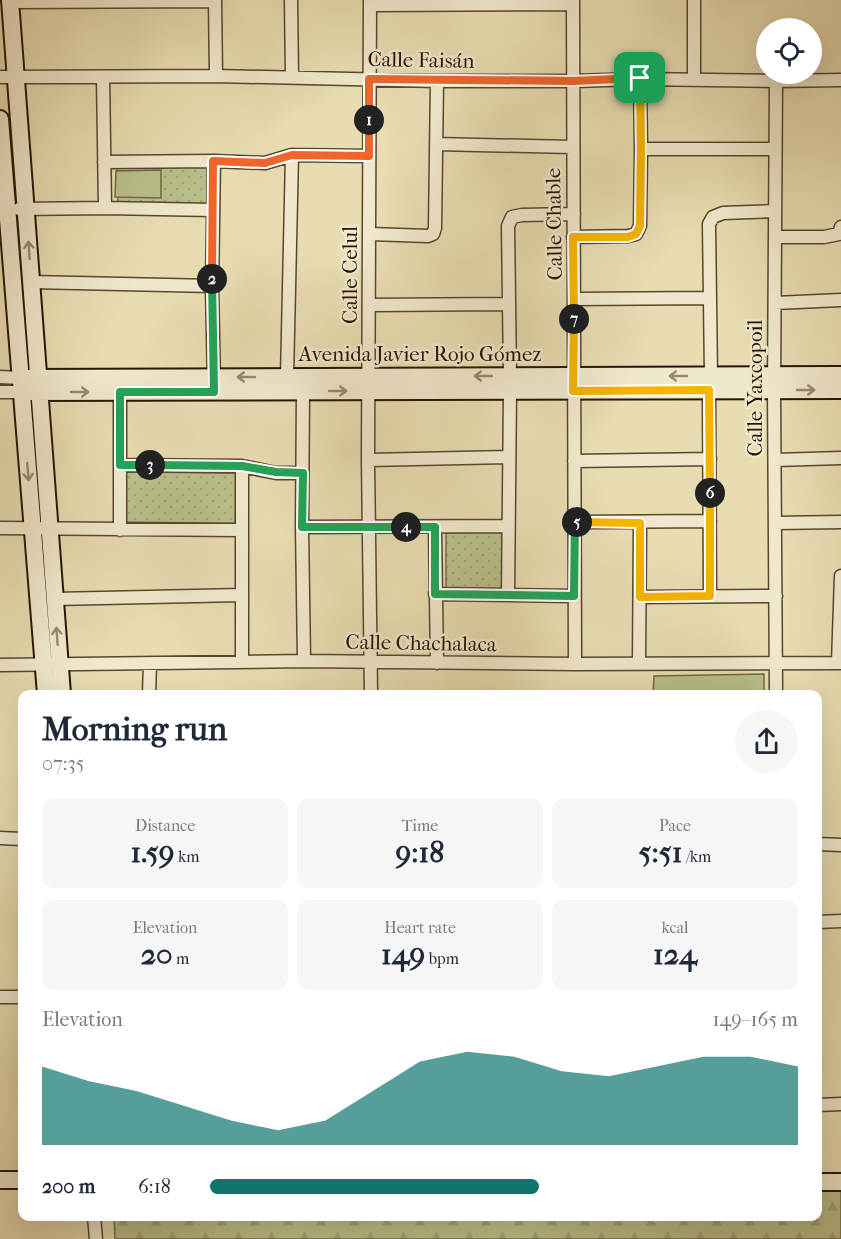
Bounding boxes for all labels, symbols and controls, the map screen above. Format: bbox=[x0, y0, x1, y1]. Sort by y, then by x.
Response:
map controls bbox=[756, 18, 822, 84]
button: locate bbox=[756, 18, 822, 84]
street label: Calle Faisán bbox=[367, 47, 475, 73]
pin bbox=[614, 52, 665, 103]
icon: arrive bbox=[623, 61, 656, 94]
pin: 1 bbox=[354, 105, 384, 135]
text: 1 bbox=[366, 110, 372, 129]
street label: Calle Chable bbox=[541, 167, 567, 281]
street label: Calle Celul bbox=[338, 226, 362, 324]
one-way arrow bbox=[23, 241, 34, 261]
pin: 2 bbox=[197, 264, 227, 294]
text: 2 bbox=[208, 269, 216, 288]
pin: 7 bbox=[559, 304, 589, 334]
text: 7 bbox=[570, 309, 578, 328]
street label: Calle Yaxcopoil bbox=[743, 319, 767, 456]
street label: Avenida Javier Rojo Gómez bbox=[297, 342, 542, 366]
one-way arrow bbox=[668, 370, 688, 382]
one-way arrow bbox=[236, 371, 256, 383]
one-way arrow bbox=[473, 371, 493, 382]
one-way arrow bbox=[795, 384, 815, 396]
one-way arrow bbox=[327, 385, 347, 397]
one-way arrow bbox=[69, 386, 89, 398]
pin: 3 bbox=[135, 450, 165, 480]
text: 3 bbox=[147, 455, 153, 474]
one-way arrow bbox=[22, 461, 33, 481]
pin: 6 bbox=[695, 478, 725, 508]
text: 6 bbox=[706, 483, 714, 502]
pin: 5 bbox=[562, 507, 592, 537]
pin: 4 bbox=[391, 512, 421, 542]
text: 5 bbox=[574, 512, 580, 531]
text: 4 bbox=[401, 517, 411, 536]
one-way arrow bbox=[52, 627, 63, 647]
street label: Calle Chachalaca bbox=[345, 630, 497, 656]
text: Morning run bbox=[42, 710, 227, 749]
button: share bbox=[735, 710, 798, 773]
text: 07:35 bbox=[42, 752, 84, 775]
text: Distance bbox=[135, 816, 195, 835]
text: Time bbox=[402, 816, 438, 835]
text: Pace bbox=[659, 816, 691, 835]
text: 1.59 bbox=[131, 835, 175, 870]
text: 9:18 bbox=[396, 835, 444, 870]
text: 5:51 bbox=[639, 835, 683, 870]
text: km bbox=[175, 847, 199, 866]
text: /km bbox=[683, 847, 711, 866]
text: Elevation bbox=[133, 918, 197, 937]
text: Heart rate bbox=[384, 918, 456, 937]
text: kcal bbox=[662, 918, 688, 937]
text: 20 bbox=[141, 937, 173, 972]
text: 149 bbox=[381, 937, 425, 972]
text: 124 bbox=[653, 937, 697, 972]
text: m bbox=[173, 949, 189, 968]
text: bpm bbox=[425, 949, 459, 968]
text: Elevation bbox=[42, 1008, 123, 1031]
text: 149–165 m bbox=[712, 1008, 798, 1031]
text: 200 m bbox=[42, 1175, 95, 1198]
text: 6:18 bbox=[138, 1175, 171, 1198]

